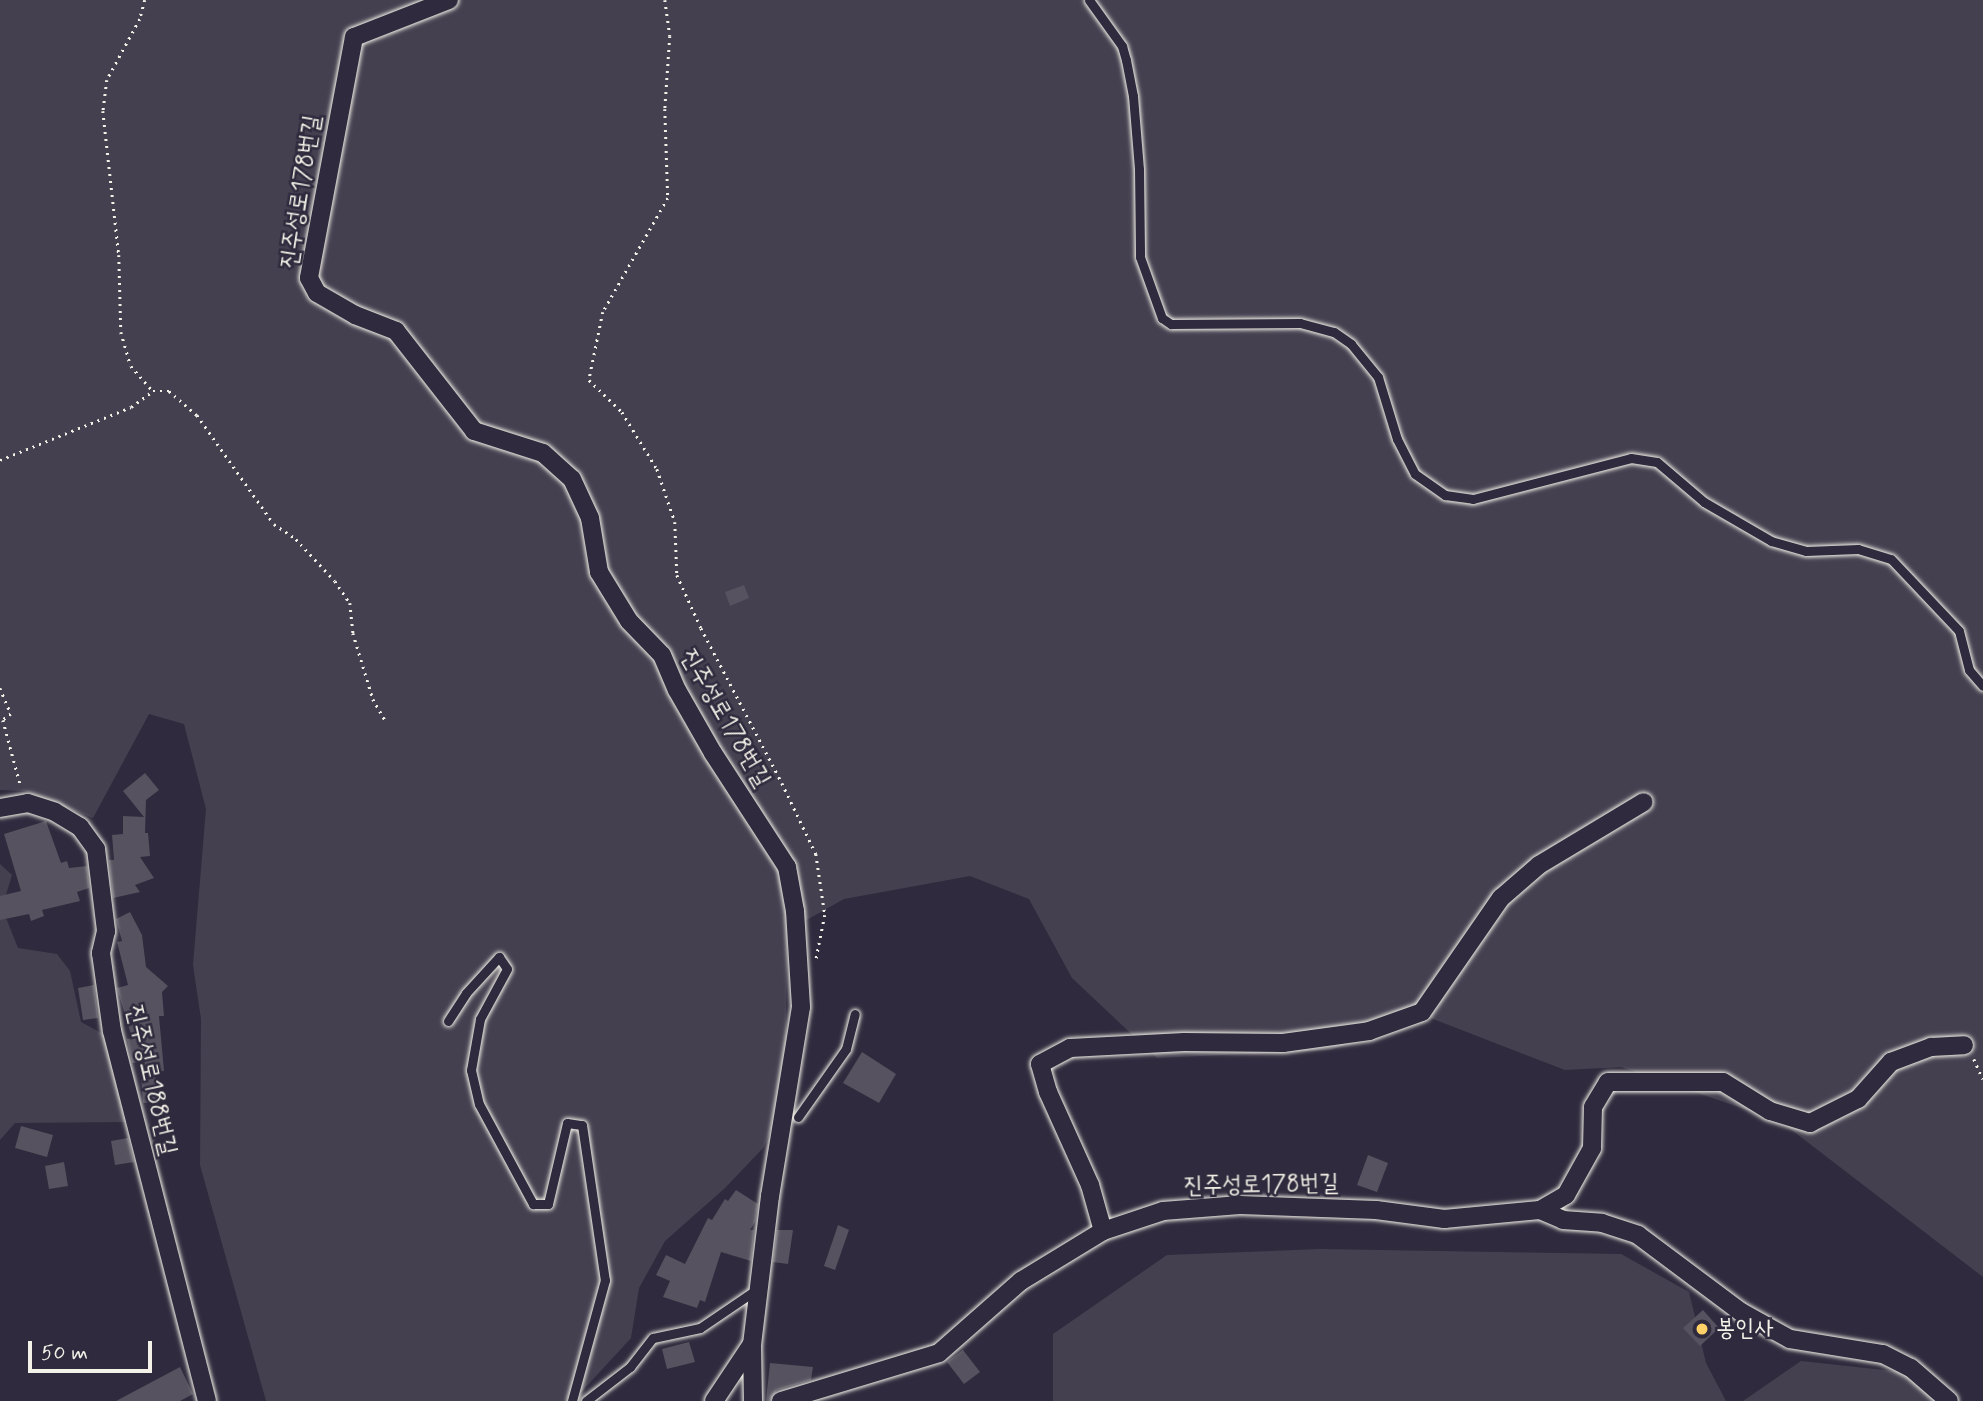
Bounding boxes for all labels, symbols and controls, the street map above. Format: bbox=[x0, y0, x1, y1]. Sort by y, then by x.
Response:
street label: 진주성로178번길 bbox=[275, 113, 327, 271]
street label: 진주성로178번길 bbox=[674, 644, 776, 792]
street label: 진주성로188번길 bbox=[120, 1002, 182, 1158]
street label: 진주성로178번길 bbox=[1183, 1169, 1339, 1201]
place label: 봉인사 bbox=[1716, 1315, 1774, 1343]
marker: 봉인사 bbox=[1694, 1321, 1710, 1337]
scale bar bbox=[32, 1328, 156, 1372]
text: 50 m bbox=[41, 1339, 88, 1367]

